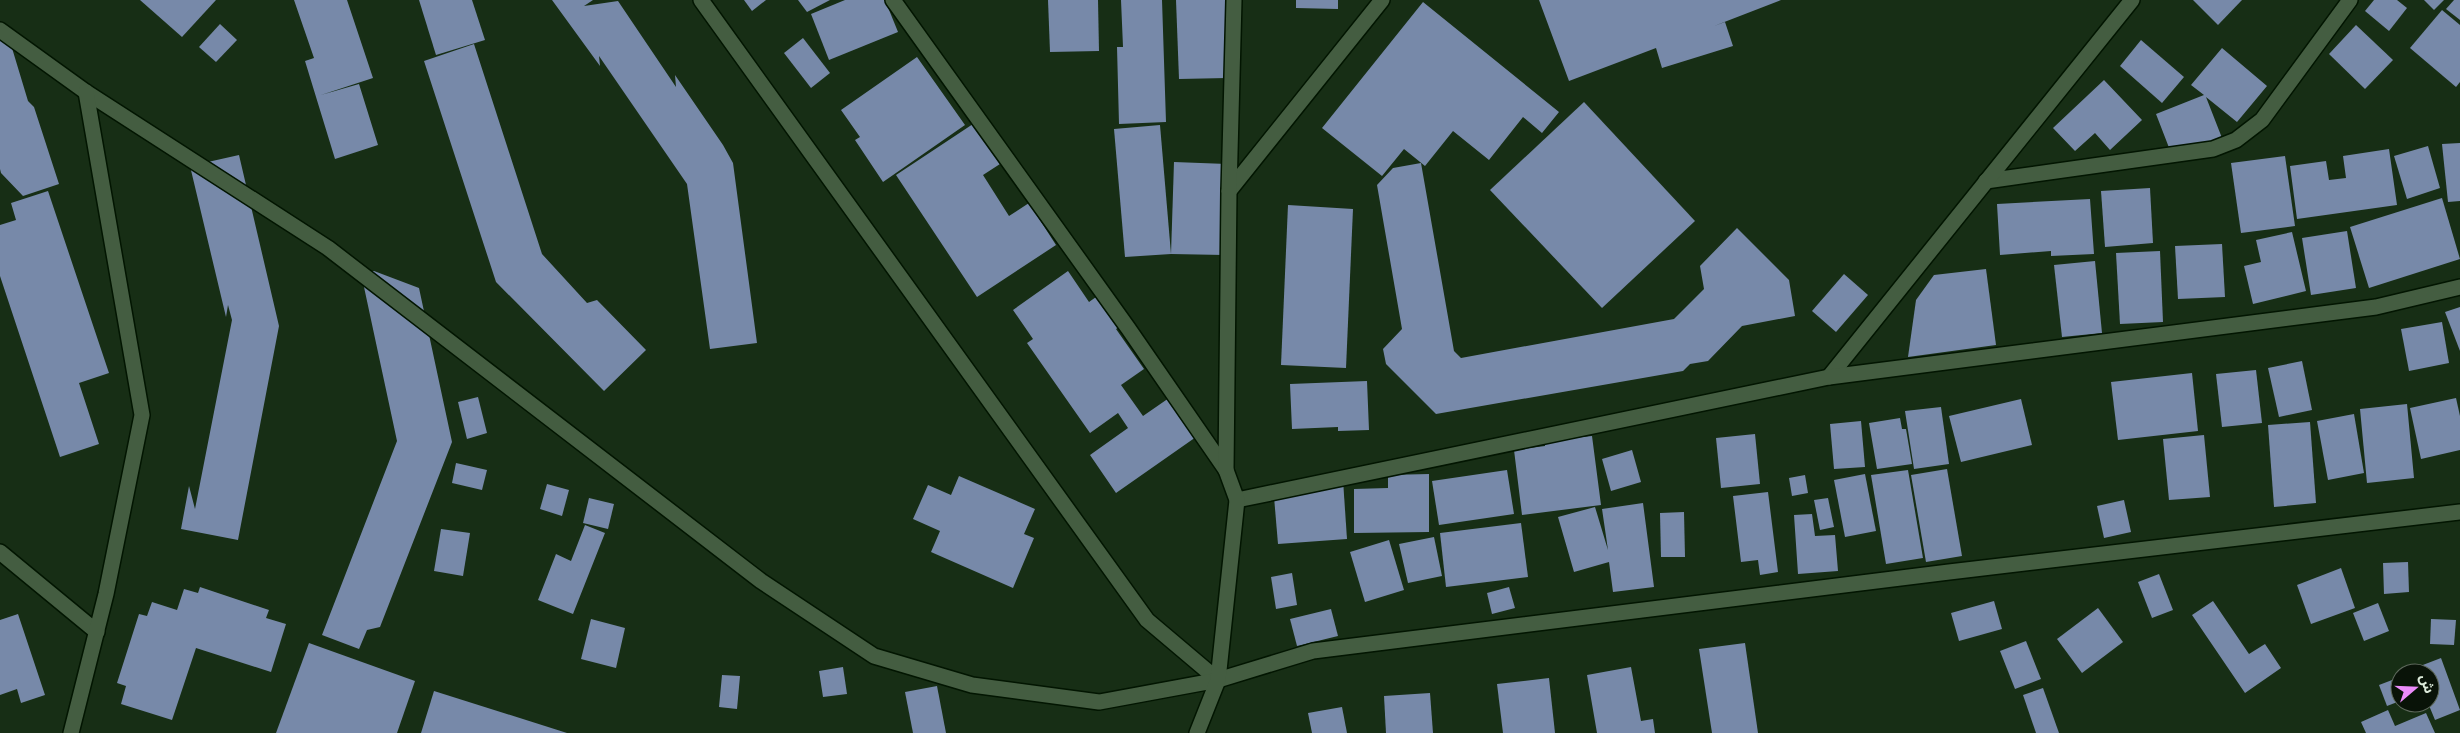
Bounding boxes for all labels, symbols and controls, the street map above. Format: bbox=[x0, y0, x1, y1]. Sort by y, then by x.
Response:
north arrow bbox=[2390, 663, 2440, 713]
text: ش bbox=[2415, 671, 2441, 696]

